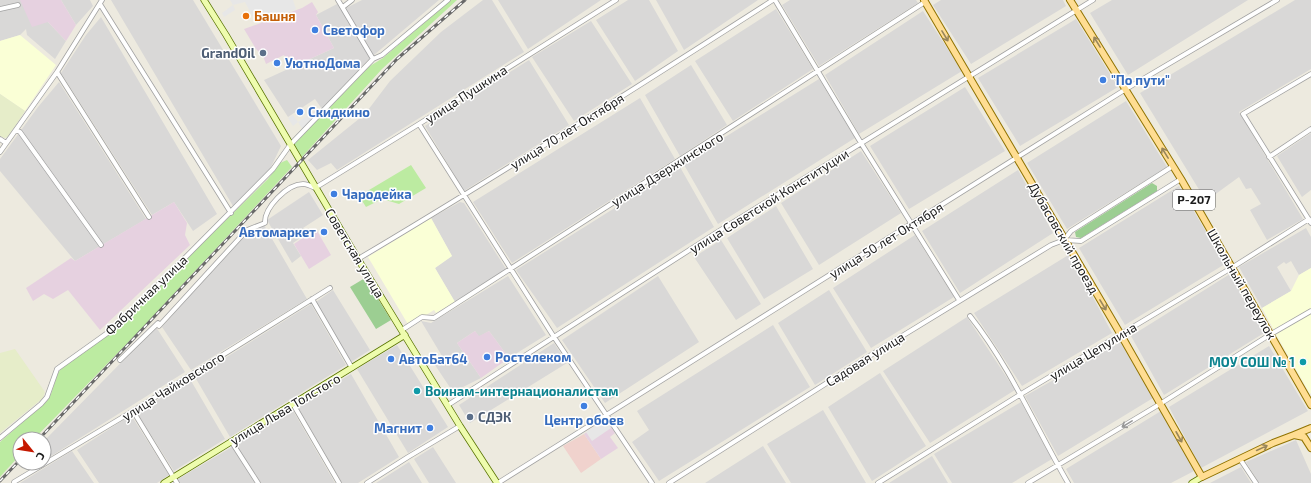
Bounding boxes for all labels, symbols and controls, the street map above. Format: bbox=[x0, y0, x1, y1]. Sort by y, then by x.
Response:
place label: Башня bbox=[254, 8, 296, 24]
marker: Башня bbox=[241, 11, 251, 21]
place label: Светофор bbox=[323, 22, 385, 38]
marker: Светофор bbox=[310, 25, 320, 35]
one-way arrow bbox=[942, 30, 950, 42]
one-way arrow bbox=[1092, 36, 1100, 48]
place label: GrandOil bbox=[201, 45, 256, 61]
marker: GrandOil bbox=[258, 48, 268, 58]
place label: УютноДома bbox=[285, 55, 360, 71]
marker: УютноДома bbox=[272, 58, 282, 68]
street label: улица Пушкина bbox=[422, 62, 510, 126]
place label: "По пути" bbox=[1111, 72, 1170, 88]
marker: "По пути" bbox=[1098, 75, 1108, 85]
street label: улица 70 лет Октября bbox=[507, 89, 627, 173]
place label: Скидкино bbox=[308, 104, 370, 120]
marker: Скидкино bbox=[295, 107, 305, 117]
street label: улица Дзержинского bbox=[608, 128, 726, 210]
street label: улица Советской Конституции bbox=[686, 145, 852, 257]
one-way arrow bbox=[1161, 147, 1169, 159]
street label: Дубасовский проезд bbox=[1025, 179, 1103, 297]
place label: Чародейка bbox=[342, 186, 412, 202]
marker: Чародейка bbox=[329, 189, 339, 199]
road number: Р-207 bbox=[1173, 190, 1215, 210]
street label: улица 50 лет Октября bbox=[826, 198, 946, 282]
street label: Советская улица bbox=[322, 205, 388, 301]
place label: Автомаркет bbox=[239, 224, 316, 240]
street label: Школьный переулок bbox=[1204, 226, 1280, 342]
marker: Автомаркет bbox=[319, 227, 329, 237]
street label: Фабричная улица bbox=[101, 252, 191, 338]
one-way arrow bbox=[1099, 299, 1107, 311]
street label: улица Цепулина bbox=[1047, 319, 1139, 383]
street label: Садовая улица bbox=[822, 328, 908, 390]
street label: улица Чайковского bbox=[119, 348, 227, 424]
place label: Ростелеком bbox=[495, 349, 572, 365]
place label: АвтоБат64 bbox=[399, 351, 467, 367]
marker: Ростелеком bbox=[482, 352, 492, 362]
marker: АвтоБат64 bbox=[386, 354, 396, 364]
place label: МОУ СОШ № 1 bbox=[1209, 354, 1295, 370]
marker: МОУ СОШ № 1 bbox=[1298, 357, 1308, 367]
street label: улица Льва Толстого bbox=[227, 370, 343, 448]
place label: Воинам-интернационалистам bbox=[425, 383, 618, 399]
marker: Воинам-интернационалистам bbox=[412, 386, 422, 396]
marker: Центр обоев bbox=[579, 401, 589, 411]
place label: СДЭК bbox=[478, 409, 512, 425]
marker: СДЭК bbox=[465, 412, 475, 422]
place label: Центр обоев bbox=[544, 412, 624, 428]
place label: Магнит bbox=[374, 420, 422, 436]
one-way arrow bbox=[1121, 420, 1133, 428]
marker: Магнит bbox=[425, 423, 435, 433]
north arrow bbox=[12, 431, 52, 471]
one-way arrow bbox=[1176, 431, 1184, 443]
one-way arrow bbox=[1256, 444, 1268, 451]
text: С bbox=[34, 450, 48, 463]

